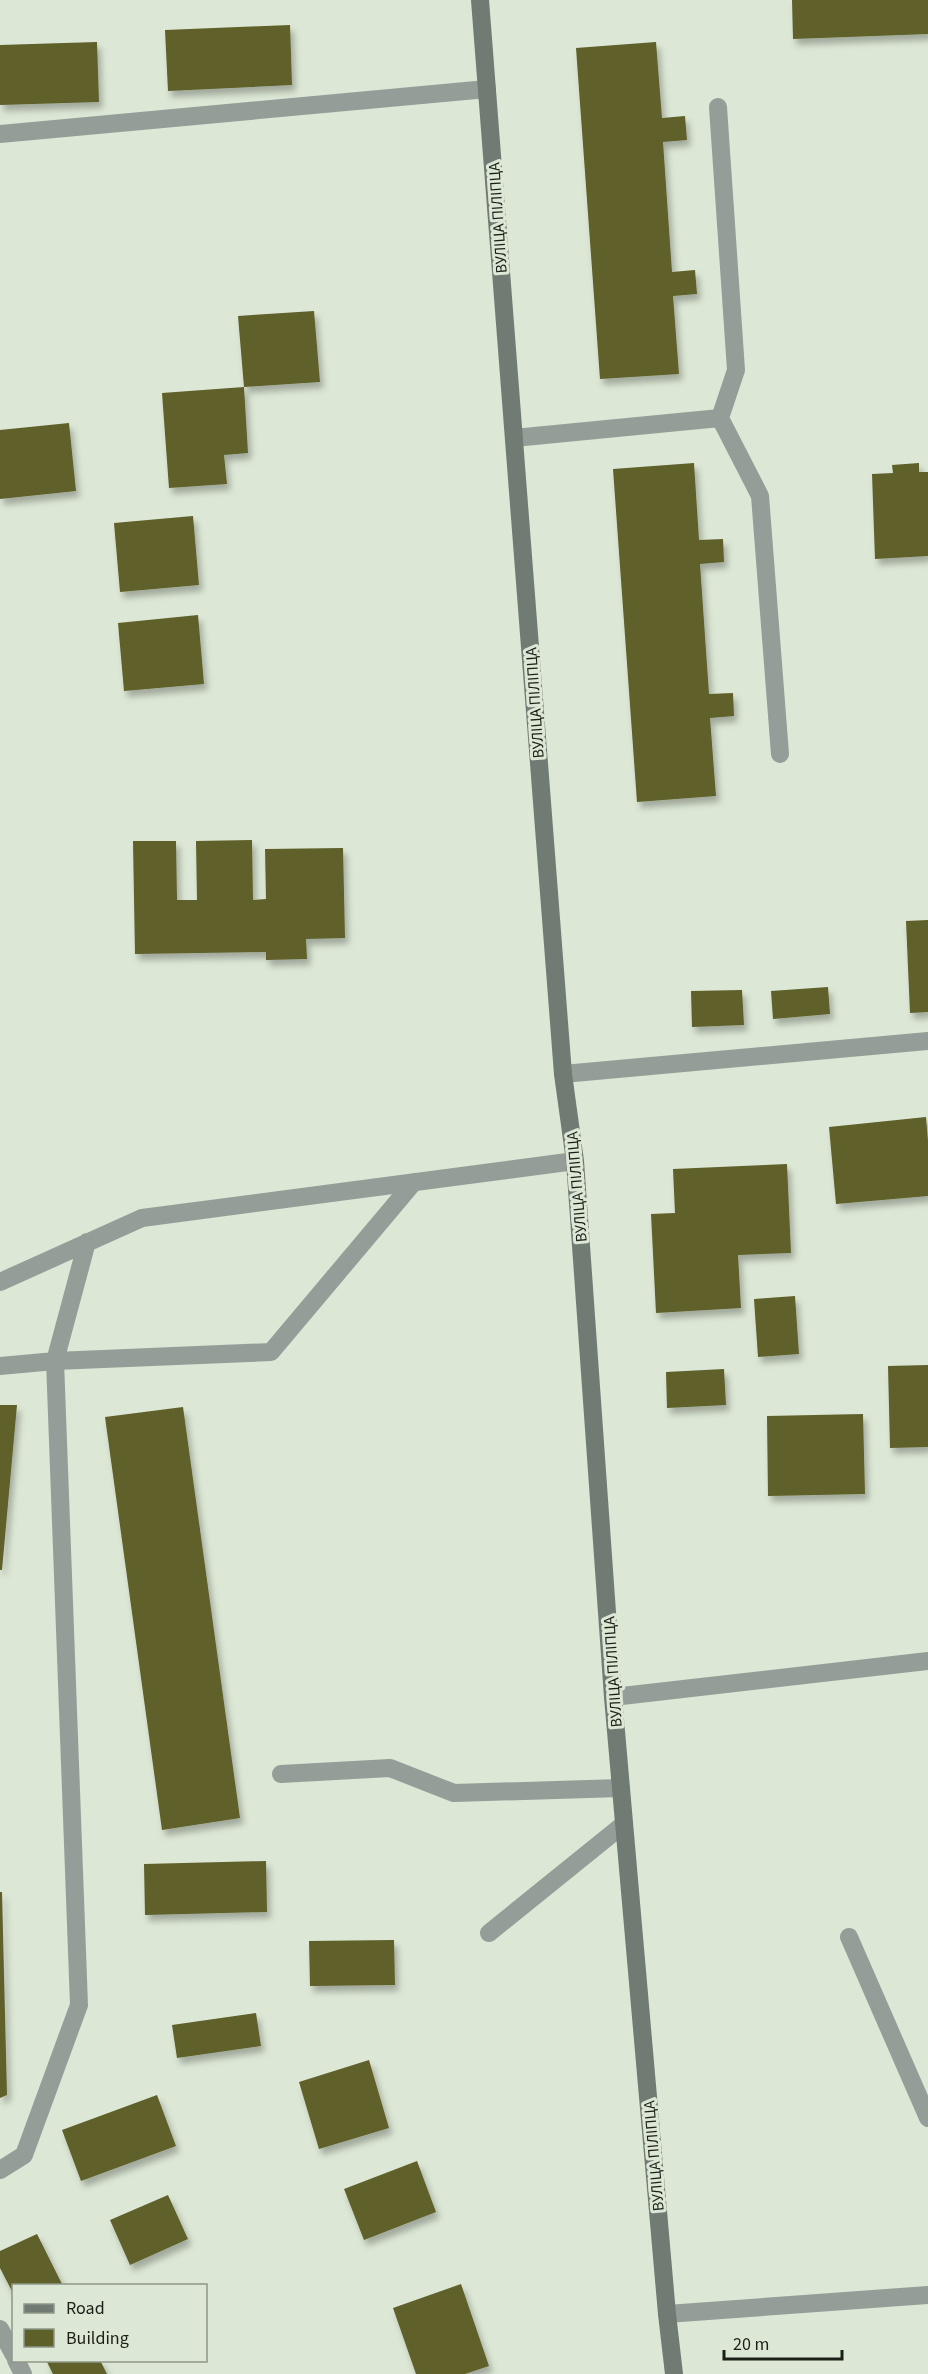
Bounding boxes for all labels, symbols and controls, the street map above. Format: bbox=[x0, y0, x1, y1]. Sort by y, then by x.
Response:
street label: ВУЛІЦА ПІЛІПЦА bbox=[483, 161, 513, 274]
street label: ВУЛІЦА ПІЛІПЦА bbox=[520, 646, 550, 759]
street label: ВУЛІЦА ПІЛІПЦА bbox=[561, 1130, 593, 1243]
street label: ВУЛІЦА ПІЛІПЦА bbox=[598, 1615, 628, 1728]
street label: ВУЛІЦА ПІЛІПЦА bbox=[638, 2099, 670, 2212]
legend bbox=[12, 2284, 207, 2362]
text: Road bbox=[66, 2296, 105, 2321]
scale bar bbox=[724, 2323, 842, 2361]
text: Building bbox=[66, 2326, 129, 2351]
text: 20 m bbox=[733, 2332, 769, 2357]

